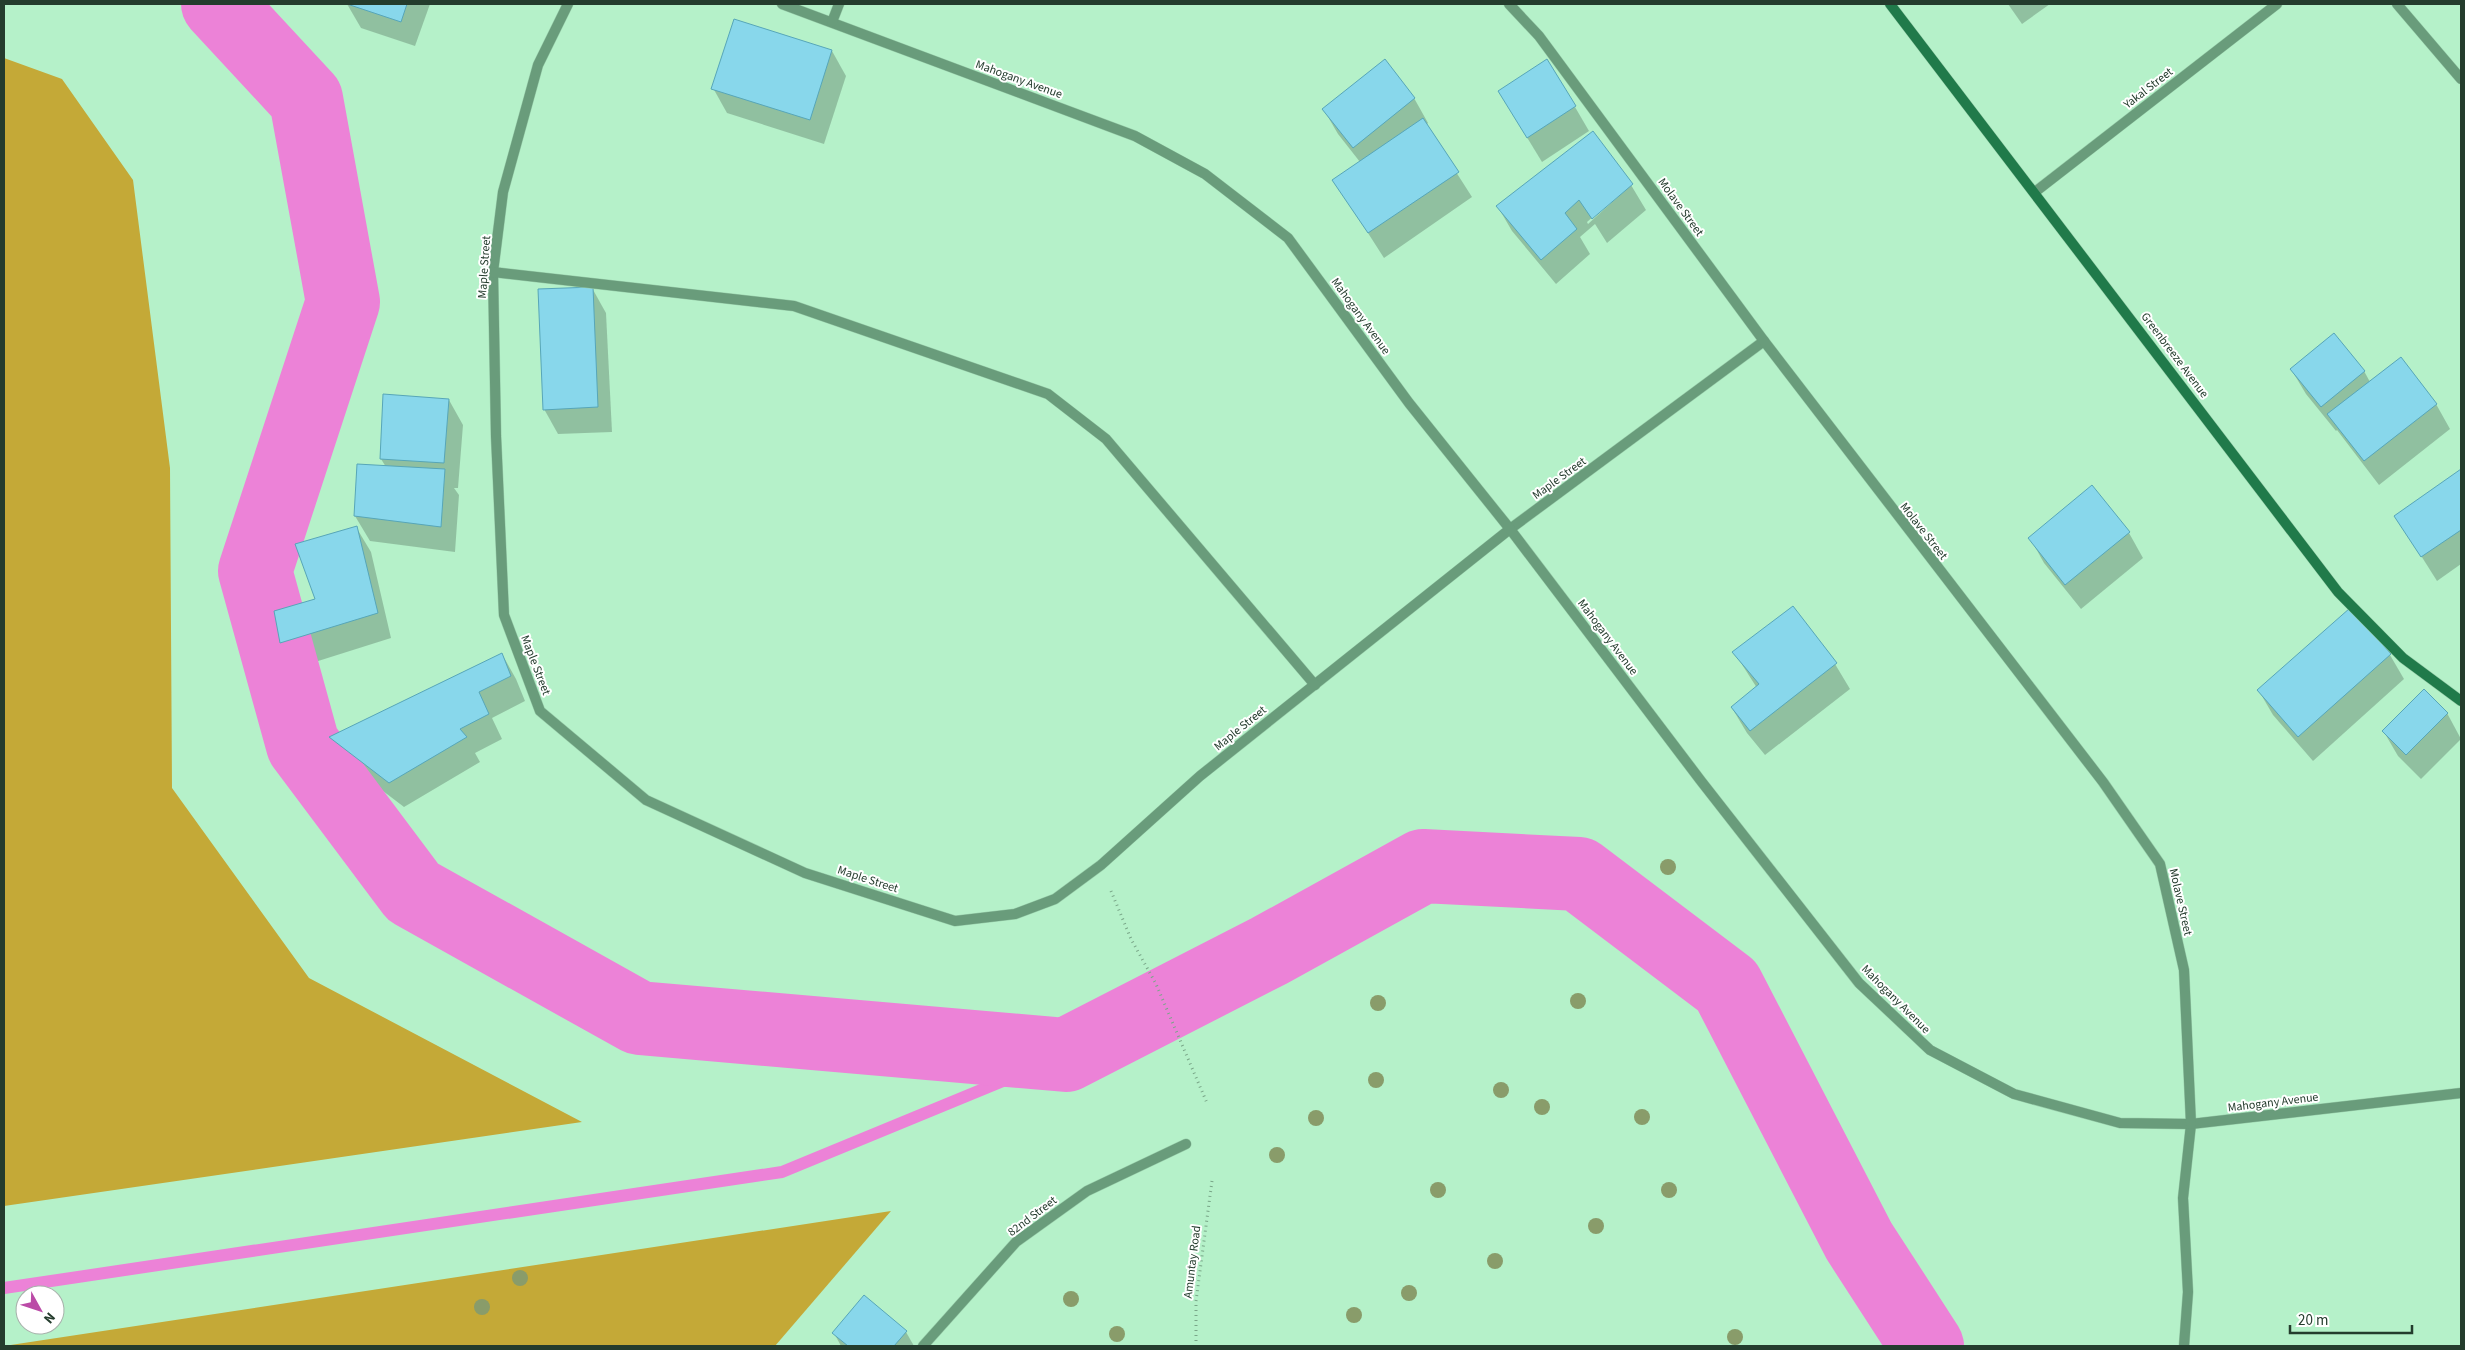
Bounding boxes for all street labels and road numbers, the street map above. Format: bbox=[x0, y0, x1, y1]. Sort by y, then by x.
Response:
street label: Mahogany Avenue bbox=[973, 56, 1065, 103]
street label: Yakal Street bbox=[2119, 64, 2177, 114]
street label: Molave Street bbox=[1654, 175, 1708, 240]
street label: Maple Street bbox=[474, 235, 495, 299]
street label: Mahogany Avenue bbox=[1327, 274, 1394, 358]
street label: Greenbreeze Avenue bbox=[2137, 309, 2212, 402]
street label: Maple Street bbox=[1529, 453, 1590, 504]
street label: Molave Street bbox=[1896, 499, 1951, 563]
street label: Mahogany Avenue bbox=[1573, 596, 1642, 679]
street label: Maple Street bbox=[516, 633, 555, 698]
street label: Maple Street bbox=[1211, 702, 1270, 755]
street label: Maple Street bbox=[835, 862, 900, 897]
street label: Molave Street bbox=[2165, 867, 2196, 937]
street label: Mahogany Avenue bbox=[1857, 961, 1934, 1038]
street label: Mahogany Avenue bbox=[2227, 1088, 2319, 1116]
street label: 82nd Street bbox=[1004, 1192, 1060, 1241]
street label: Amuntay Road bbox=[1180, 1225, 1205, 1299]

